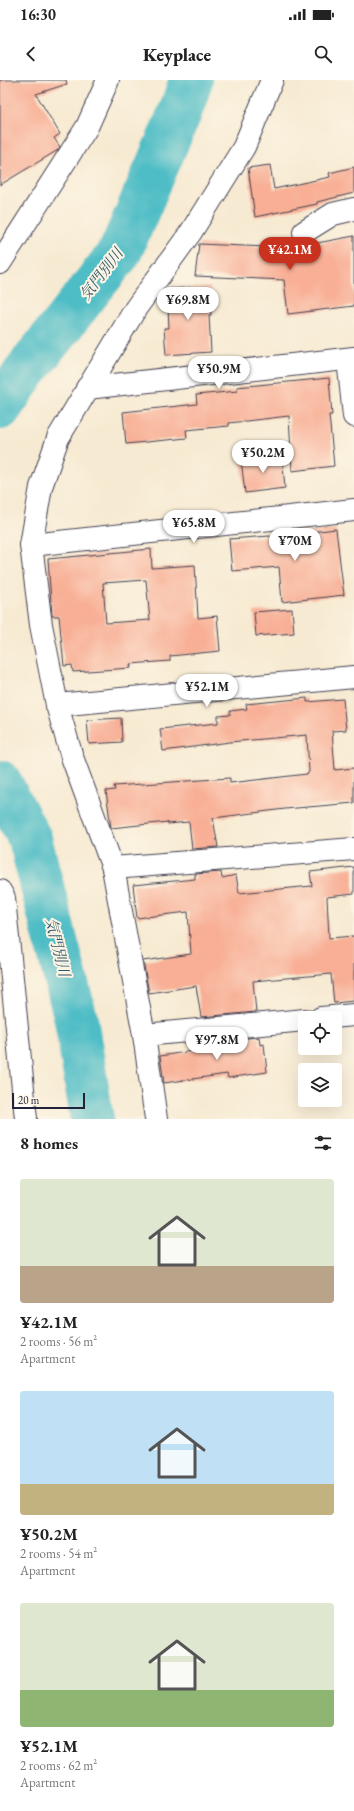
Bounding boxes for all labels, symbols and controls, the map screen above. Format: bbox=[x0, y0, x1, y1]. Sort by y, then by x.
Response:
text: 16:30 bbox=[20, 5, 56, 24]
icon: back bbox=[20, 43, 42, 65]
text: Keyplace bbox=[143, 43, 211, 66]
icon: search bbox=[312, 43, 334, 65]
pin: ¥42.1M bbox=[257, 237, 323, 271]
text: ¥42.1M bbox=[268, 241, 312, 258]
water label: 気門別川 bbox=[75, 243, 128, 304]
pin: ¥69.8M bbox=[155, 287, 221, 321]
text: ¥69.8M bbox=[166, 291, 210, 308]
pin: ¥50.9M bbox=[186, 356, 252, 390]
text: ¥50.9M bbox=[197, 360, 241, 377]
pin: ¥50.2M bbox=[230, 440, 296, 474]
text: ¥50.2M bbox=[241, 444, 285, 461]
pin: ¥65.8M bbox=[161, 510, 227, 544]
text: ¥65.8M bbox=[172, 514, 216, 531]
pin: ¥70M bbox=[271, 528, 319, 562]
text: ¥70M bbox=[278, 532, 312, 549]
pin: ¥52.1M bbox=[174, 674, 240, 708]
text: ¥52.1M bbox=[185, 678, 229, 695]
water label: 気門別川 bbox=[42, 916, 75, 980]
map controls bbox=[298, 1011, 342, 1107]
button: locate bbox=[298, 1011, 342, 1055]
pin: ¥97.8M bbox=[184, 1027, 250, 1061]
text: ¥97.8M bbox=[195, 1031, 239, 1048]
button: layers bbox=[298, 1063, 342, 1107]
scale bar bbox=[12, 1091, 85, 1110]
text: 20 m bbox=[18, 1093, 39, 1107]
text: 8 homes bbox=[20, 1132, 78, 1154]
icon: filters bbox=[312, 1132, 334, 1154]
icon: home bbox=[141, 1205, 213, 1277]
text: ¥42.1M bbox=[20, 1311, 78, 1333]
text: 2 rooms · 56 m² bbox=[20, 1333, 97, 1350]
text: Apartment bbox=[20, 1350, 75, 1367]
icon: home bbox=[141, 1417, 213, 1489]
text: ¥50.2M bbox=[20, 1523, 78, 1545]
text: 2 rooms · 54 m² bbox=[20, 1545, 97, 1562]
text: Apartment bbox=[20, 1562, 75, 1579]
icon: home bbox=[141, 1629, 213, 1701]
text: ¥52.1M bbox=[20, 1735, 78, 1757]
text: 2 rooms · 62 m² bbox=[20, 1757, 97, 1774]
text: Apartment bbox=[20, 1774, 75, 1791]

